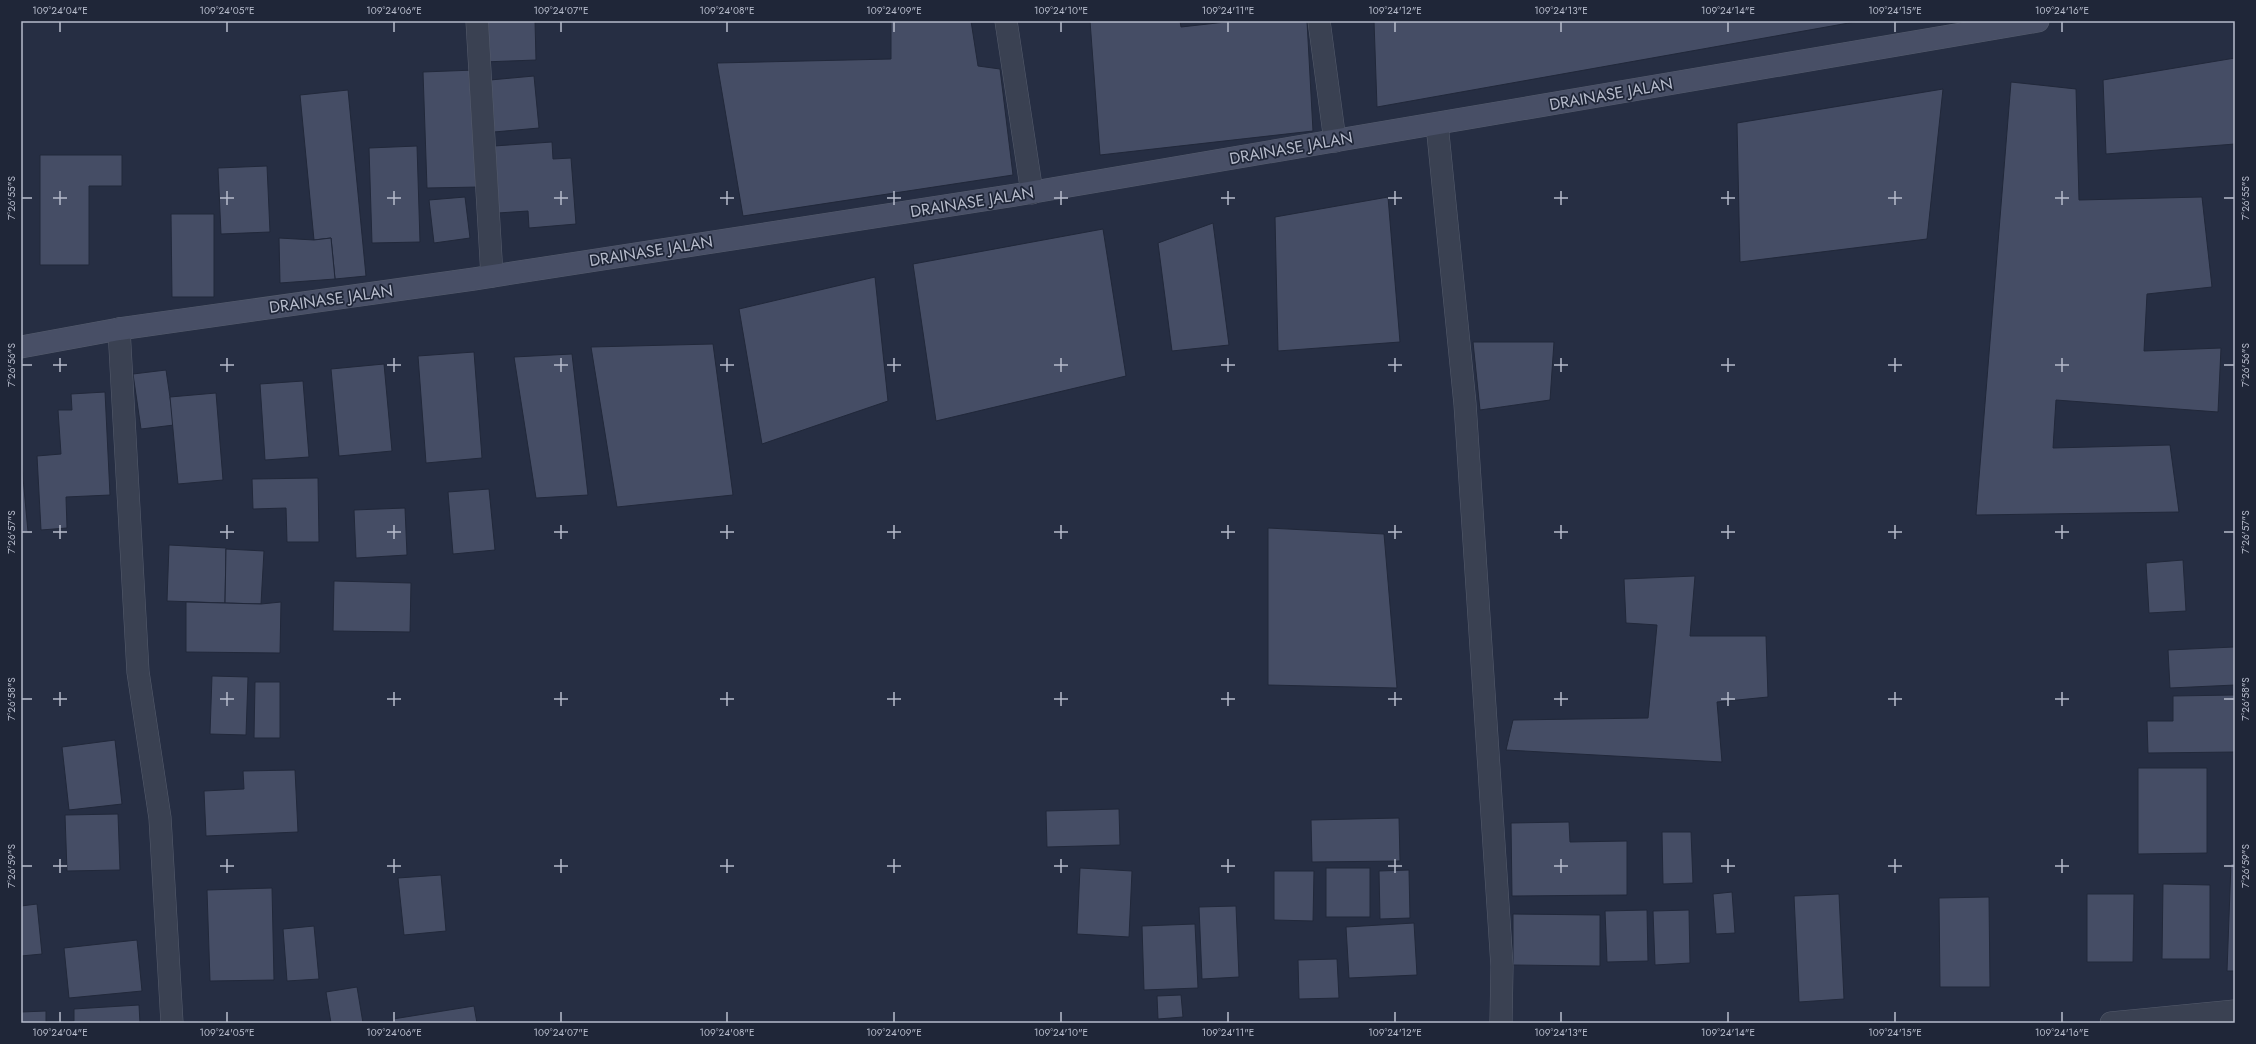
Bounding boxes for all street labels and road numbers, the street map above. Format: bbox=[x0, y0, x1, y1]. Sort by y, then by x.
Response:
street label: DRAINASE JALAN bbox=[1548, 72, 1674, 116]
street label: DRAINASE JALAN bbox=[1228, 126, 1354, 170]
street label: DRAINASE JALAN bbox=[909, 181, 1035, 223]
street label: DRAINASE JALAN bbox=[588, 230, 714, 272]
street label: DRAINASE JALAN bbox=[268, 279, 394, 319]

